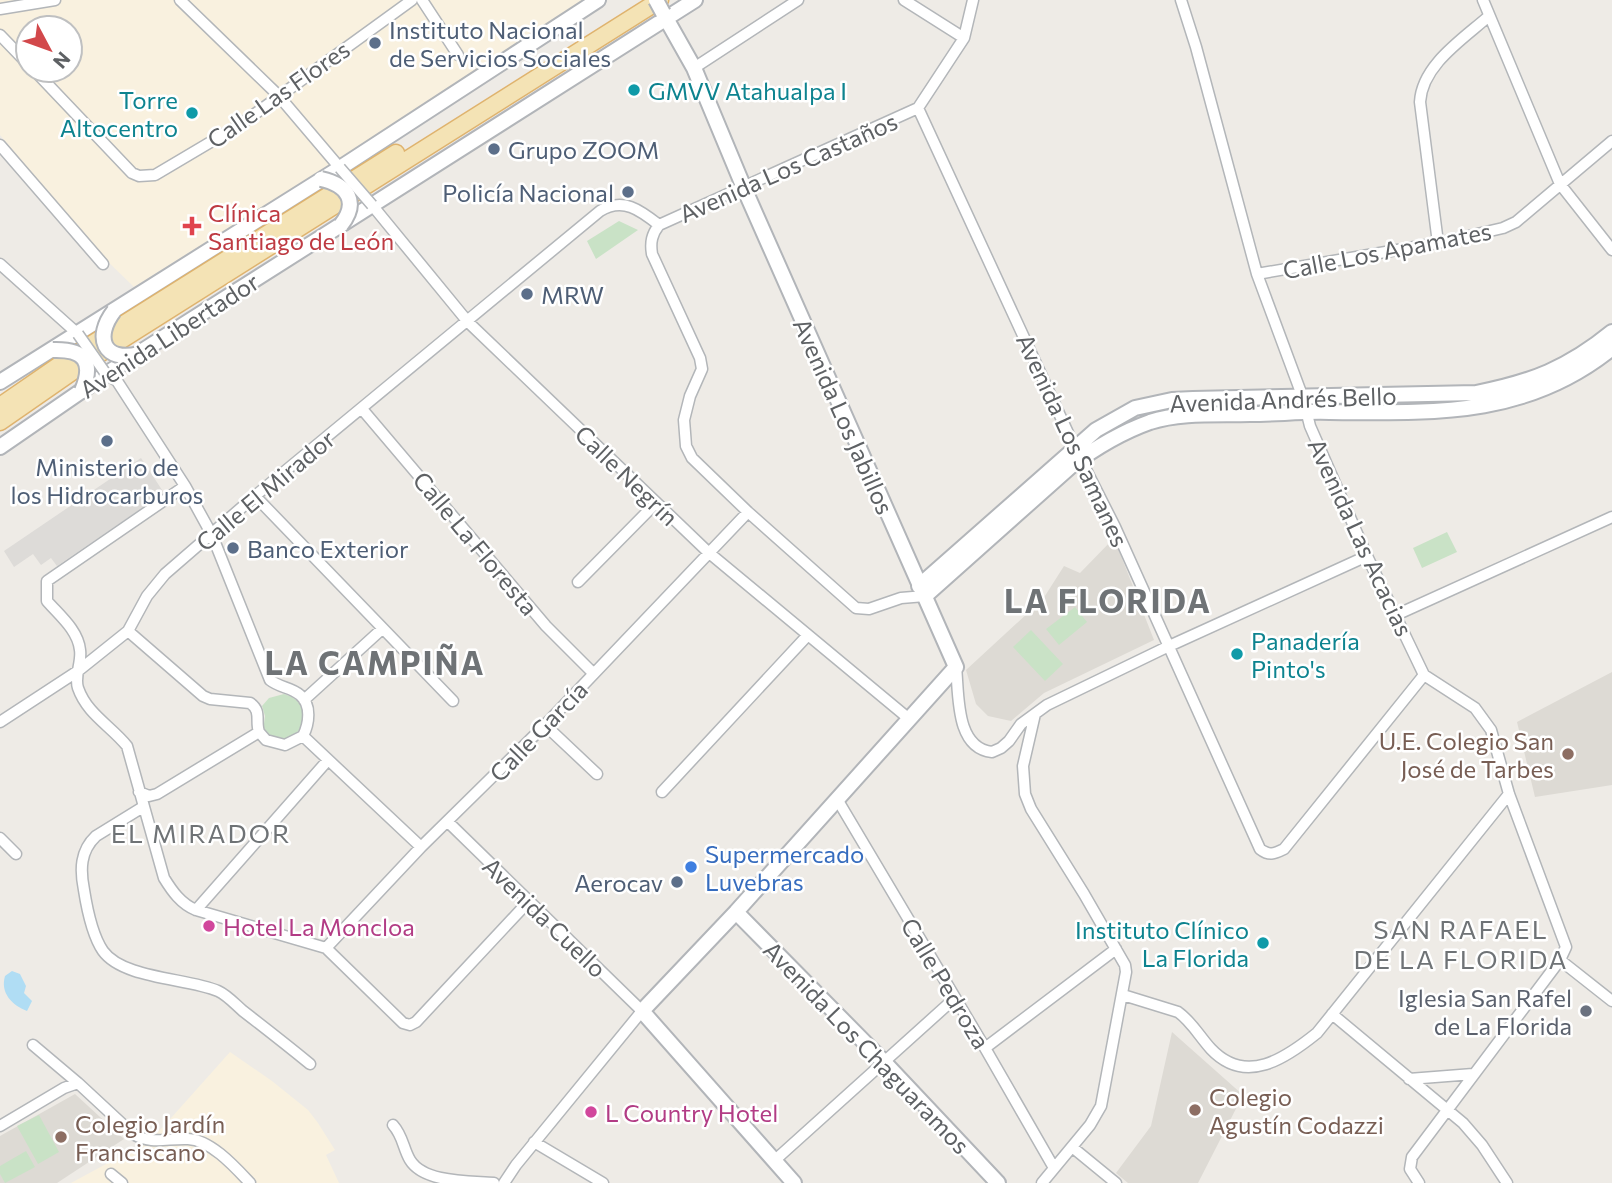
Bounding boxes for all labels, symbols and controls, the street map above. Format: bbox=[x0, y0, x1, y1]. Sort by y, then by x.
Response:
north arrow bbox=[14, 14, 84, 84]
place label: Instituto Nacional de Servicios Sociales bbox=[389, 15, 611, 72]
street label: Calle Las Flores bbox=[201, 34, 355, 154]
marker: Instituto Nacional de Servicios Sociales bbox=[367, 35, 383, 51]
text: N bbox=[49, 48, 76, 73]
place label: GMVV Atahualpa I bbox=[648, 76, 847, 105]
marker: GMVV Atahualpa I bbox=[626, 82, 642, 98]
place label: Torre Altocentro bbox=[60, 85, 178, 142]
marker: Torre Altocentro bbox=[184, 105, 200, 121]
street label: Avenida Los Castaños bbox=[675, 106, 901, 228]
place label: Grupo ZOOM bbox=[508, 135, 659, 164]
marker: Grupo ZOOM bbox=[486, 141, 502, 157]
place label: Policía Nacional bbox=[442, 178, 614, 207]
marker: Policía Nacional bbox=[620, 184, 636, 200]
place label: Clínica Santiago de León bbox=[208, 198, 394, 255]
marker: Clínica Santiago de León bbox=[182, 216, 202, 236]
street label: Calle Los Apamates bbox=[1280, 216, 1494, 284]
street label: Avenida Libertador bbox=[74, 266, 264, 404]
place label: MRW bbox=[541, 280, 604, 309]
marker: MRW bbox=[519, 286, 535, 302]
street label: Avenida Los Jabillos bbox=[788, 313, 900, 519]
street label: Avenida Los Samanes bbox=[1011, 329, 1135, 551]
street label: Avenida Andrés Bello bbox=[1169, 381, 1397, 417]
street label: Calle Negrín bbox=[570, 419, 684, 531]
street label: Calle El Mirador bbox=[190, 423, 341, 556]
marker: Ministerio de los Hidrocarburos bbox=[99, 433, 115, 449]
street label: Avenida Las Acacias bbox=[1302, 434, 1420, 640]
place label: Ministerio de los Hidrocarburos bbox=[10, 452, 204, 509]
street label: Calle La Floresta bbox=[407, 465, 545, 621]
place label: Banco Exterior bbox=[247, 534, 409, 563]
marker: Banco Exterior bbox=[225, 540, 241, 556]
district label: LA FLORIDA bbox=[1004, 580, 1212, 620]
place label: Panadería Pinto's bbox=[1251, 626, 1360, 683]
district label: LA CAMPIÑA bbox=[264, 642, 486, 682]
marker: Panadería Pinto's bbox=[1229, 646, 1245, 662]
street label: Calle García bbox=[483, 675, 593, 787]
place label: U.E. Colegio San José de Tarbes bbox=[1379, 726, 1554, 783]
marker: U.E. Colegio San José de Tarbes bbox=[1560, 746, 1576, 762]
district label: EL MIRADOR bbox=[111, 817, 291, 848]
place label: Supermercado Luvebras bbox=[705, 839, 864, 896]
street label: Avenida Cuello bbox=[477, 851, 613, 983]
marker: Supermercado Luvebras bbox=[683, 859, 699, 875]
place label: Aerocav bbox=[574, 868, 663, 897]
marker: Aerocav bbox=[669, 874, 685, 890]
place label: Hotel La Moncloa bbox=[223, 912, 415, 941]
street label: Calle Pedroza bbox=[896, 912, 996, 1054]
district label: SAN RAFAEL DE LA FLORIDA bbox=[1354, 913, 1568, 974]
place label: Instituto Clínico La Florida bbox=[1075, 915, 1249, 972]
marker: Hotel La Moncloa bbox=[201, 918, 217, 934]
street label: Avenida Los Chaguaramos bbox=[758, 935, 976, 1159]
marker: Instituto Clínico La Florida bbox=[1255, 935, 1271, 951]
place label: Iglesia San Rafel de La Florida bbox=[1398, 983, 1572, 1040]
marker: Iglesia San Rafel de La Florida bbox=[1578, 1003, 1594, 1019]
place label: Colegio Agustín Codazzi bbox=[1209, 1082, 1384, 1139]
place label: L Country Hotel bbox=[605, 1098, 778, 1127]
marker: Colegio Agustín Codazzi bbox=[1187, 1102, 1203, 1118]
marker: L Country Hotel bbox=[583, 1104, 599, 1120]
place label: Colegio Jardín Franciscano bbox=[75, 1109, 225, 1166]
marker: Colegio Jardín Franciscano bbox=[53, 1129, 69, 1145]

